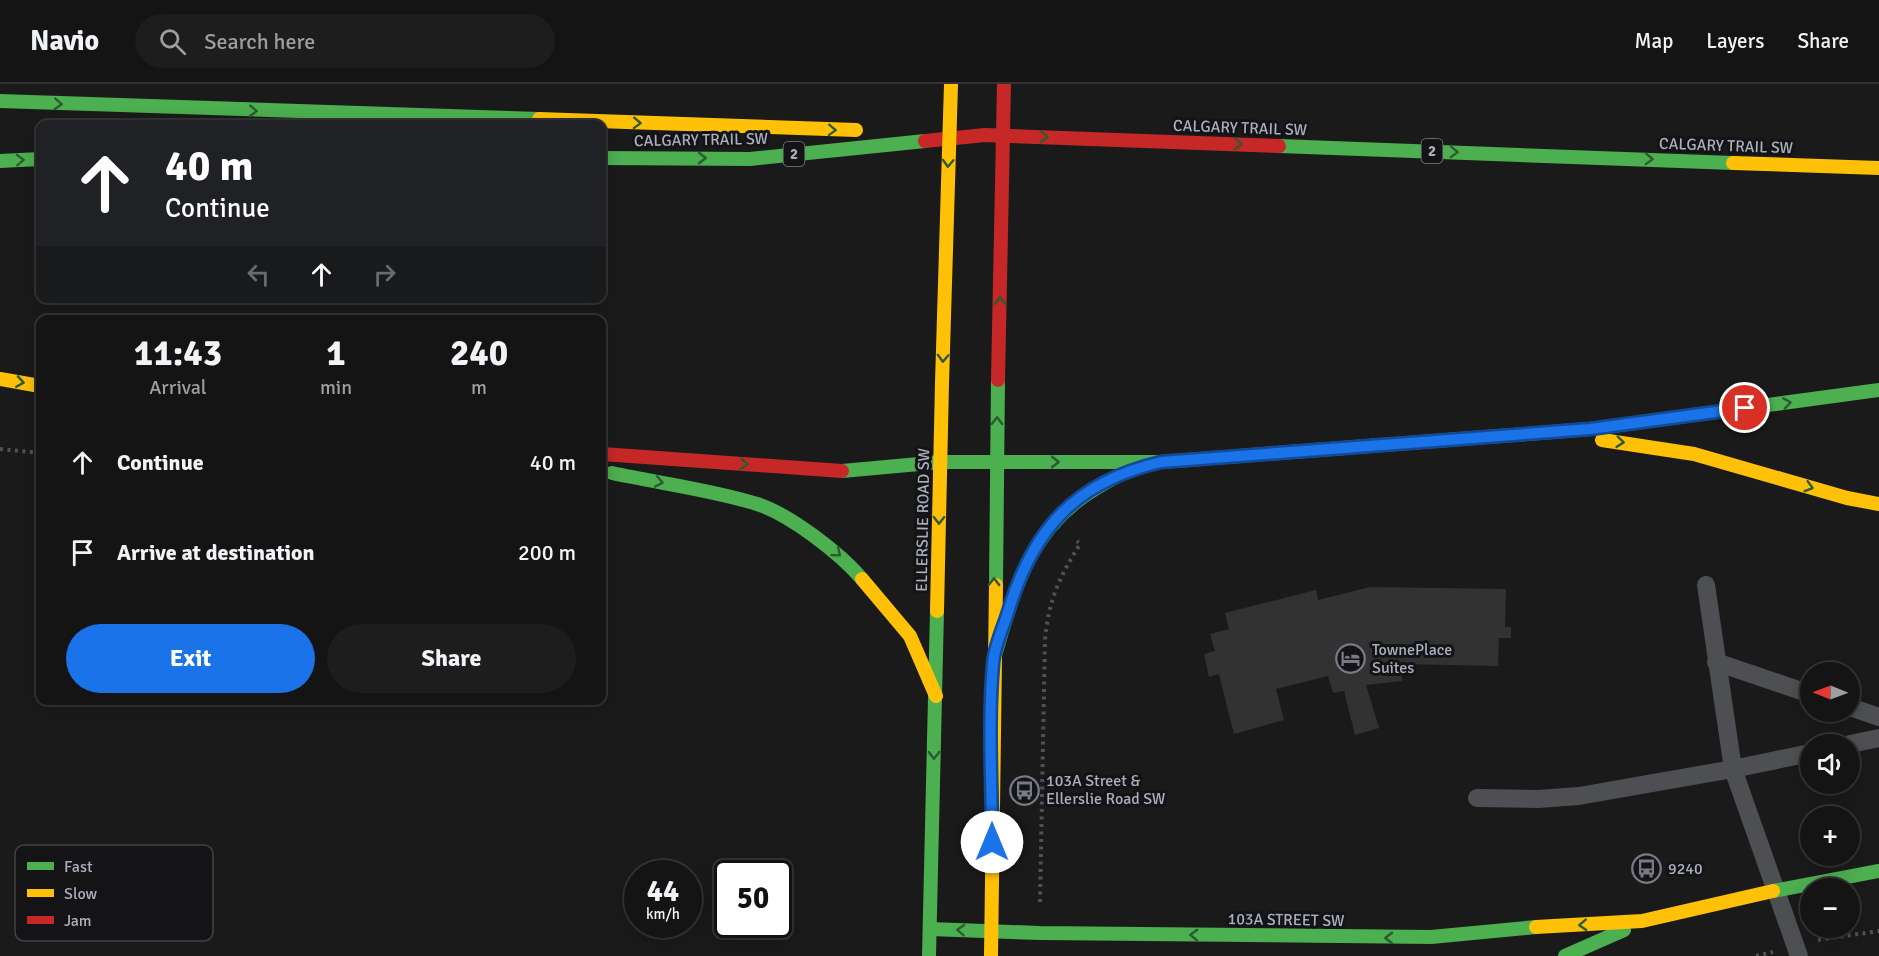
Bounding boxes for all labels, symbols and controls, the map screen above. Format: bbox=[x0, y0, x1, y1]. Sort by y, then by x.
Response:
search box bbox=[135, 14, 555, 68]
text: Navio bbox=[30, 24, 99, 58]
icon: search bbox=[156, 25, 189, 58]
text: Search here bbox=[204, 28, 315, 55]
text: Map bbox=[1635, 28, 1673, 54]
text: Layers bbox=[1706, 28, 1764, 54]
text: Share bbox=[1797, 28, 1849, 54]
one-way arrow bbox=[54, 98, 63, 111]
one-way arrow bbox=[249, 104, 258, 117]
street label: CALGARY TRAIL SW bbox=[1173, 116, 1308, 140]
one-way arrow bbox=[633, 117, 642, 130]
one-way arrow bbox=[828, 123, 837, 136]
street label: CALGARY TRAIL SW bbox=[634, 129, 769, 151]
one-way arrow bbox=[1039, 130, 1048, 143]
street label: CALGARY TRAIL SW bbox=[1659, 134, 1794, 158]
one-way arrow bbox=[1234, 138, 1243, 150]
road number: 2 bbox=[1422, 139, 1442, 163]
text: 40 m bbox=[165, 141, 254, 192]
road number: 2 bbox=[784, 142, 804, 166]
icon: ahead bbox=[66, 144, 144, 222]
one-way arrow bbox=[1450, 146, 1459, 159]
one-way arrow bbox=[697, 152, 706, 164]
one-way arrow bbox=[1645, 153, 1654, 166]
one-way arrow bbox=[16, 154, 25, 166]
one-way arrow bbox=[942, 159, 955, 168]
text: Continue bbox=[165, 192, 270, 225]
icon: left bbox=[242, 258, 275, 291]
icon: ahead bbox=[305, 258, 338, 291]
icon: right bbox=[368, 258, 401, 291]
one-way arrow bbox=[993, 296, 1006, 305]
text: 11:43 bbox=[134, 331, 222, 376]
text: 1 bbox=[326, 331, 346, 376]
text: 240 bbox=[450, 331, 508, 376]
one-way arrow bbox=[937, 354, 949, 363]
text: Arrival bbox=[149, 375, 207, 400]
text: min bbox=[320, 375, 352, 400]
text: m bbox=[471, 375, 487, 400]
one-way arrow bbox=[16, 376, 25, 388]
pin bbox=[1719, 382, 1770, 433]
icon: arrive bbox=[1728, 391, 1761, 424]
one-way arrow bbox=[1782, 397, 1791, 409]
one-way arrow bbox=[991, 416, 1003, 425]
one-way arrow bbox=[1616, 435, 1625, 448]
icon: ahead bbox=[66, 446, 99, 479]
street label: ELLERSLIE ROAD SW bbox=[912, 447, 934, 592]
text: Continue bbox=[117, 449, 204, 476]
text: 40 m bbox=[530, 449, 576, 476]
one-way arrow bbox=[1050, 456, 1059, 468]
one-way arrow bbox=[739, 457, 748, 470]
one-way arrow bbox=[654, 475, 664, 488]
one-way arrow bbox=[1803, 480, 1814, 492]
one-way arrow bbox=[933, 516, 946, 525]
icon: arrive bbox=[66, 536, 99, 569]
text: Arrive at destination bbox=[117, 539, 314, 566]
text: 200 m bbox=[518, 539, 576, 566]
one-way arrow bbox=[830, 546, 841, 557]
one-way arrow bbox=[988, 578, 1000, 587]
button: Exit bbox=[66, 624, 315, 693]
button: Share bbox=[327, 624, 576, 693]
place label: TownePlace Suites bbox=[1372, 640, 1452, 678]
hotel icon: TownePlace Suites bbox=[1335, 643, 1367, 675]
north arrow bbox=[1800, 662, 1860, 722]
map controls bbox=[1800, 662, 1860, 938]
button: sound bbox=[1800, 734, 1860, 794]
one-way arrow bbox=[928, 750, 940, 759]
place label: 103A Street & Ellerslie Road SW bbox=[1046, 771, 1166, 809]
bus stop icon: 103A Street & Ellerslie Road SW bbox=[1009, 774, 1041, 806]
button: + bbox=[1800, 806, 1860, 866]
position arrow bbox=[960, 810, 1024, 874]
legend bbox=[15, 845, 213, 941]
bus stop icon: 9240 bbox=[1631, 853, 1663, 885]
text: Fast bbox=[64, 857, 93, 877]
place label: 9240 bbox=[1668, 859, 1703, 879]
speed limit sign: 50 bbox=[714, 860, 792, 938]
text: 44 bbox=[647, 873, 679, 910]
button: − bbox=[1800, 878, 1860, 938]
text: Slow bbox=[64, 884, 98, 904]
text: km/h bbox=[646, 905, 680, 923]
street label: 103A STREET SW bbox=[1227, 909, 1345, 931]
text: Jam bbox=[64, 911, 92, 931]
one-way arrow bbox=[1579, 918, 1588, 931]
one-way arrow bbox=[956, 924, 965, 937]
one-way arrow bbox=[1190, 929, 1199, 941]
one-way arrow bbox=[1385, 932, 1394, 944]

